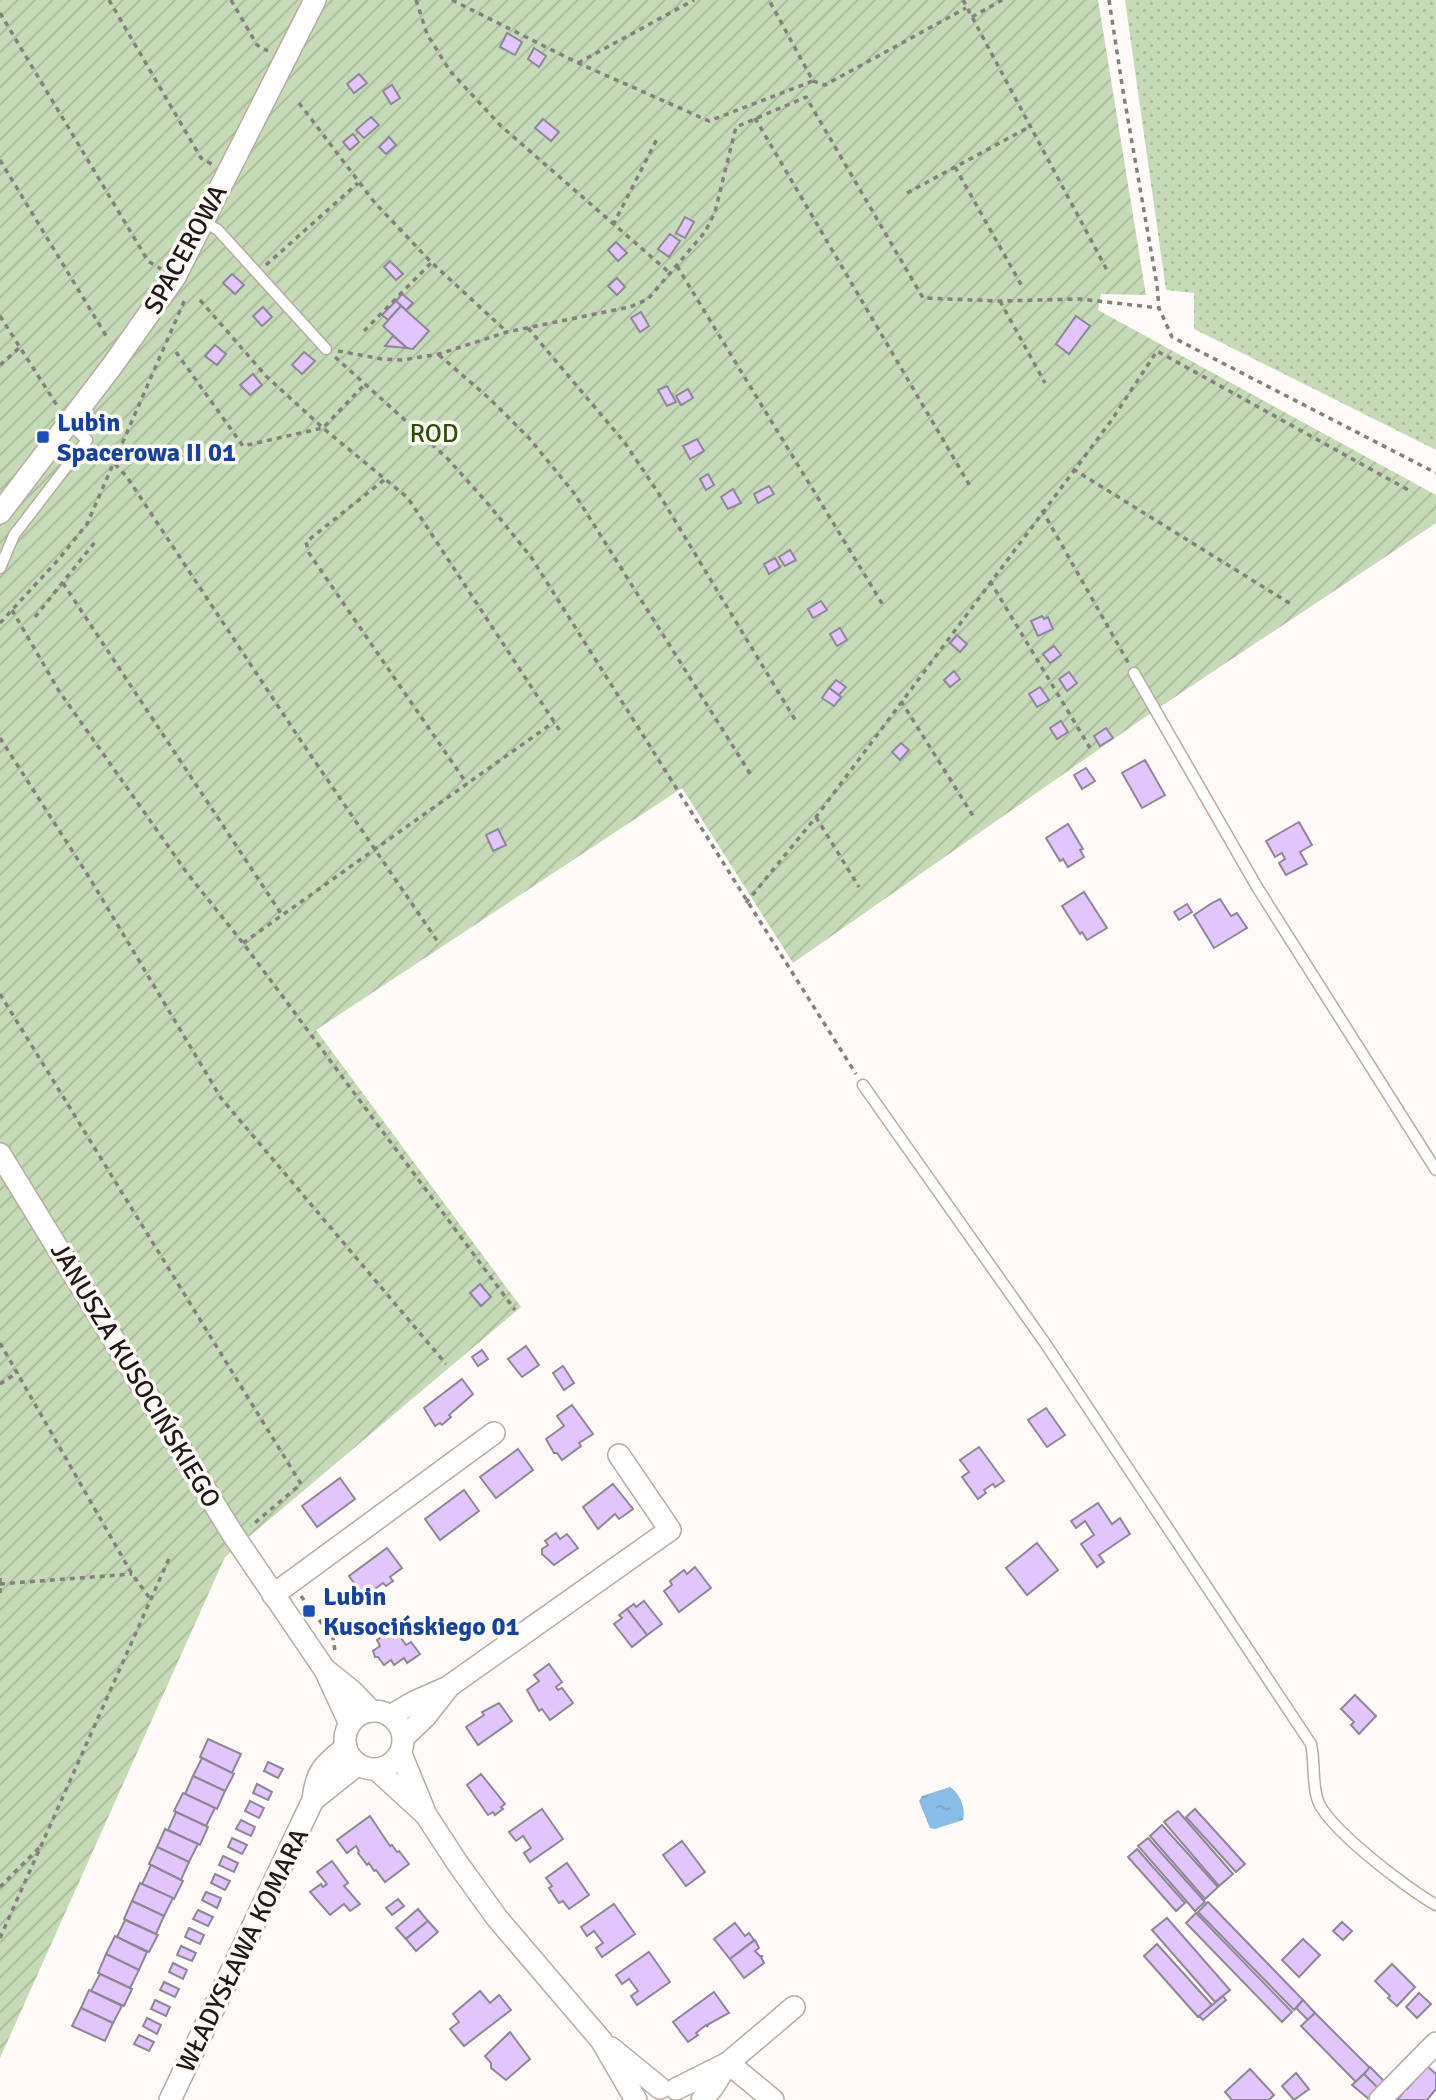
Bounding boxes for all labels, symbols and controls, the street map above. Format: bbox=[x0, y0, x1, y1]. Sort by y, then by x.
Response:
street label: SPACEROWA bbox=[137, 179, 235, 320]
place label: Lubin Spacerowa II 01 bbox=[57, 407, 236, 469]
park label: ROD bbox=[409, 418, 459, 450]
marker: Lubin Spacerowa II 01 bbox=[35, 429, 51, 445]
street label: JANUSZA KUSOCIŃSKIEGO bbox=[43, 1237, 227, 1514]
place label: Lubin Kusocińskiego 01 bbox=[323, 1581, 520, 1643]
marker: Lubin Kusocińskiego 01 bbox=[301, 1603, 317, 1619]
street label: WŁADYSŁAWA KOMARA bbox=[170, 1823, 316, 2078]

